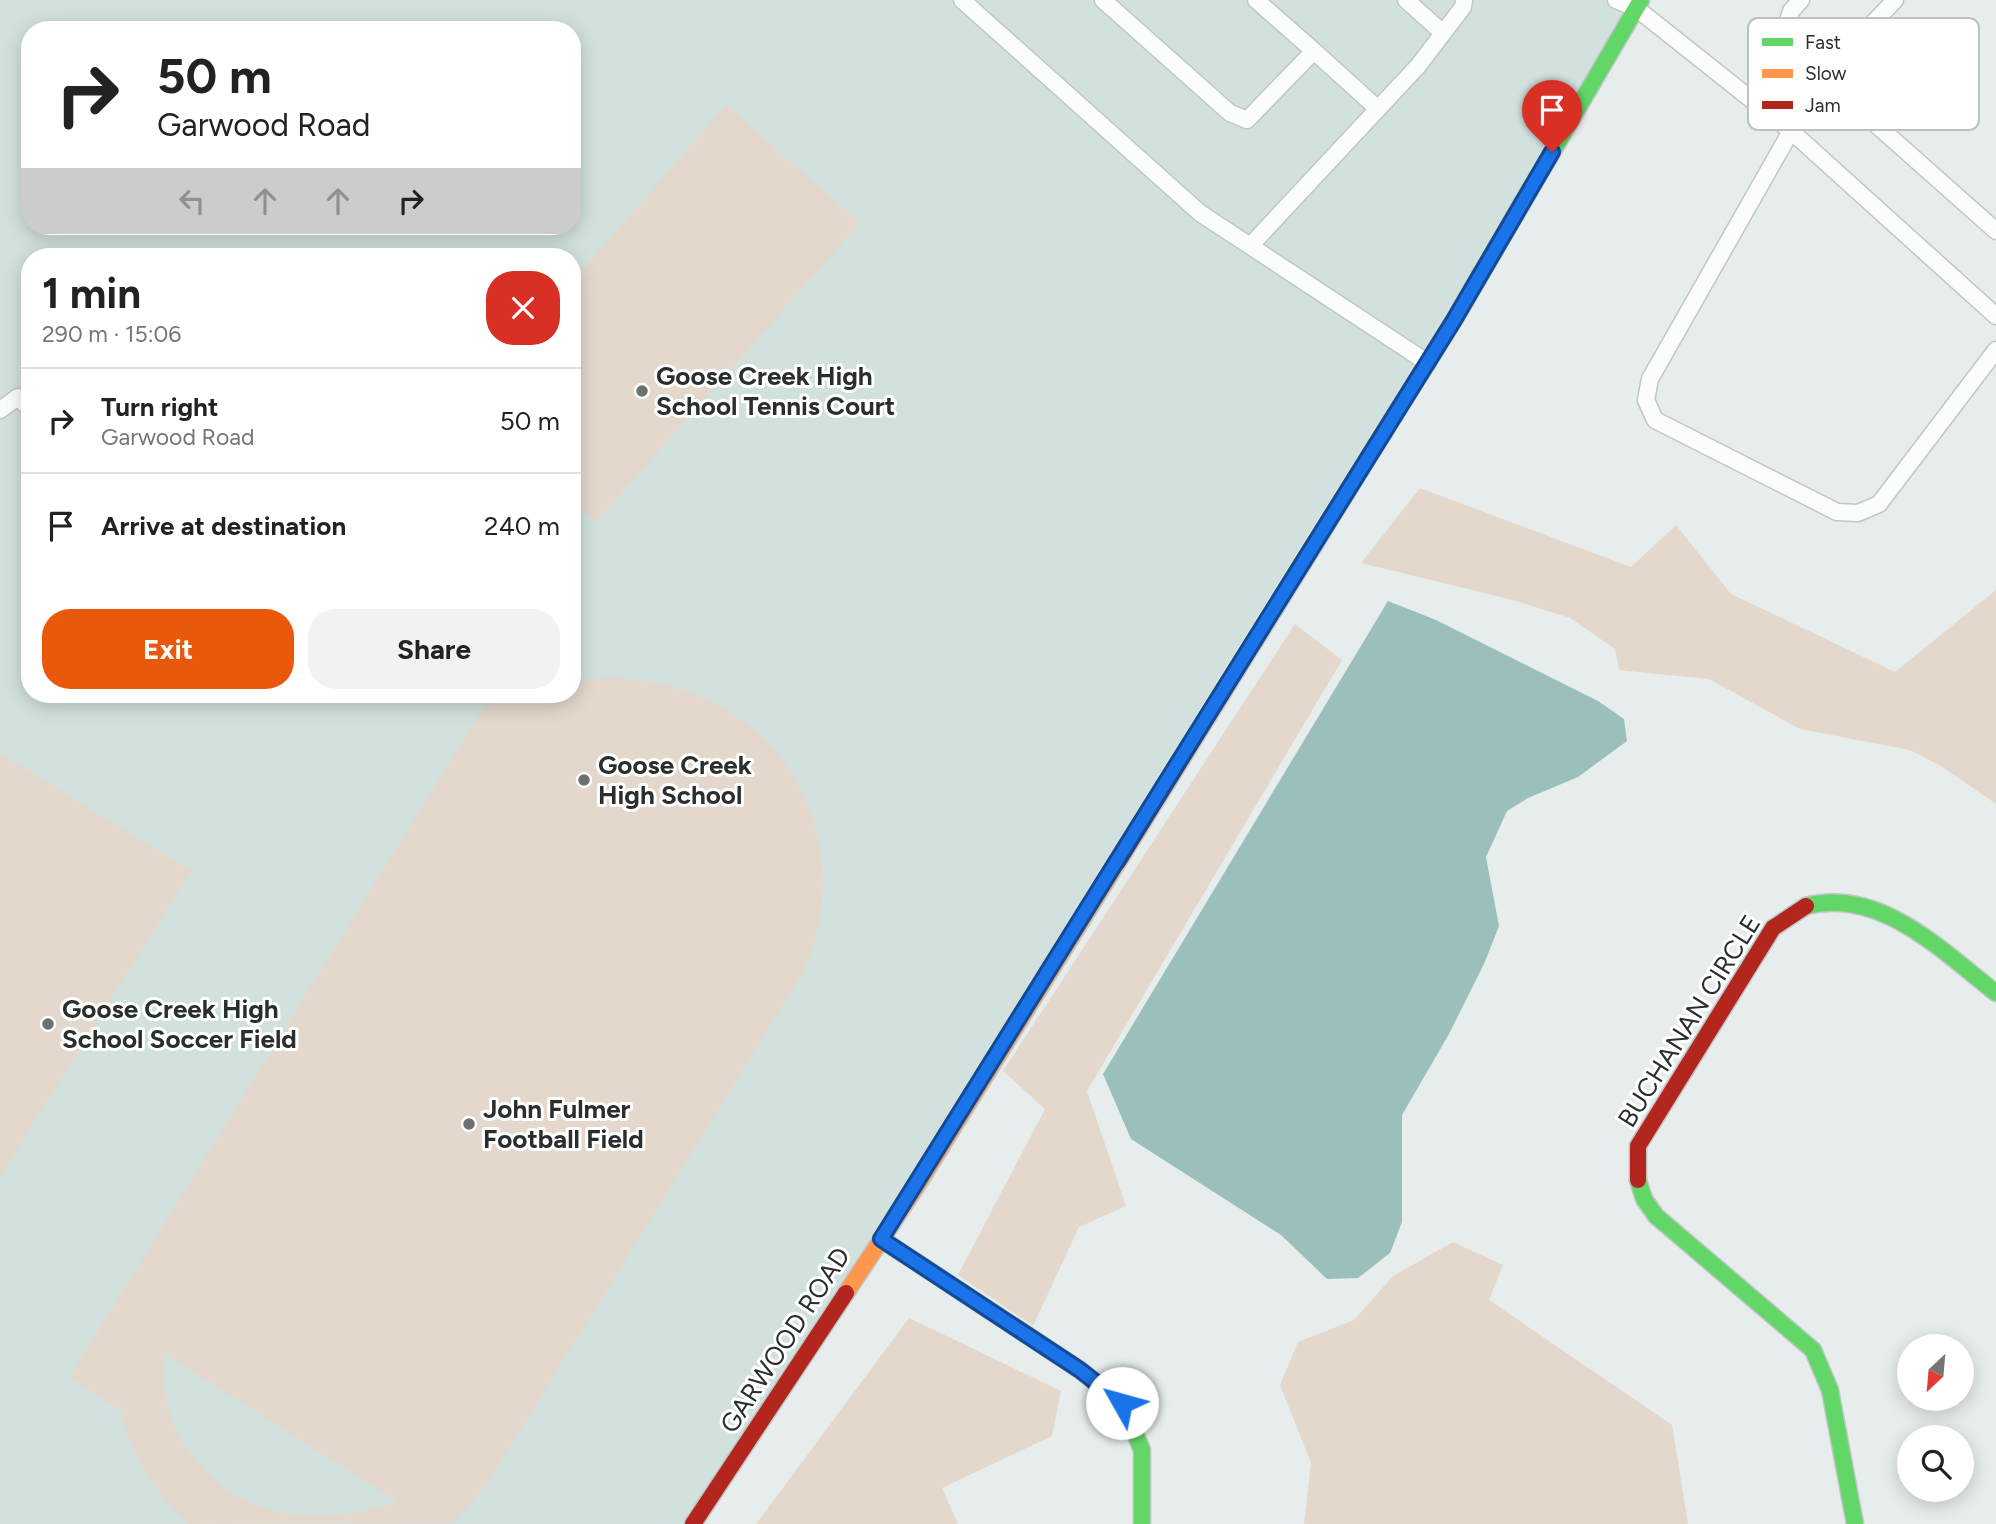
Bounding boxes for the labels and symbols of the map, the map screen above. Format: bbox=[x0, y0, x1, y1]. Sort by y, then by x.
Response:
legend bbox=[1748, 18, 1979, 130]
text: Fast bbox=[1805, 31, 1841, 54]
text: Slow bbox=[1805, 62, 1847, 85]
pin bbox=[1522, 80, 1582, 152]
text: Jam bbox=[1805, 94, 1841, 117]
place label: Goose Creek High School Tennis Court bbox=[656, 360, 895, 422]
marker: Goose Creek High School Tennis Court bbox=[634, 383, 650, 399]
place label: Goose Creek High School bbox=[598, 749, 752, 811]
marker: Goose Creek High School bbox=[576, 772, 592, 788]
street label: BUCHANAN CIRCLE bbox=[1611, 909, 1767, 1133]
place label: Goose Creek High School Soccer Field bbox=[62, 993, 297, 1055]
marker: Goose Creek High School Soccer Field bbox=[40, 1016, 56, 1032]
place label: John Fulmer Football Field bbox=[483, 1093, 644, 1155]
marker: John Fulmer Football Field bbox=[461, 1116, 477, 1132]
street label: GARWOOD ROAD bbox=[713, 1241, 857, 1439]
north arrow bbox=[1897, 1334, 1974, 1410]
position arrow bbox=[1085, 1366, 1159, 1440]

